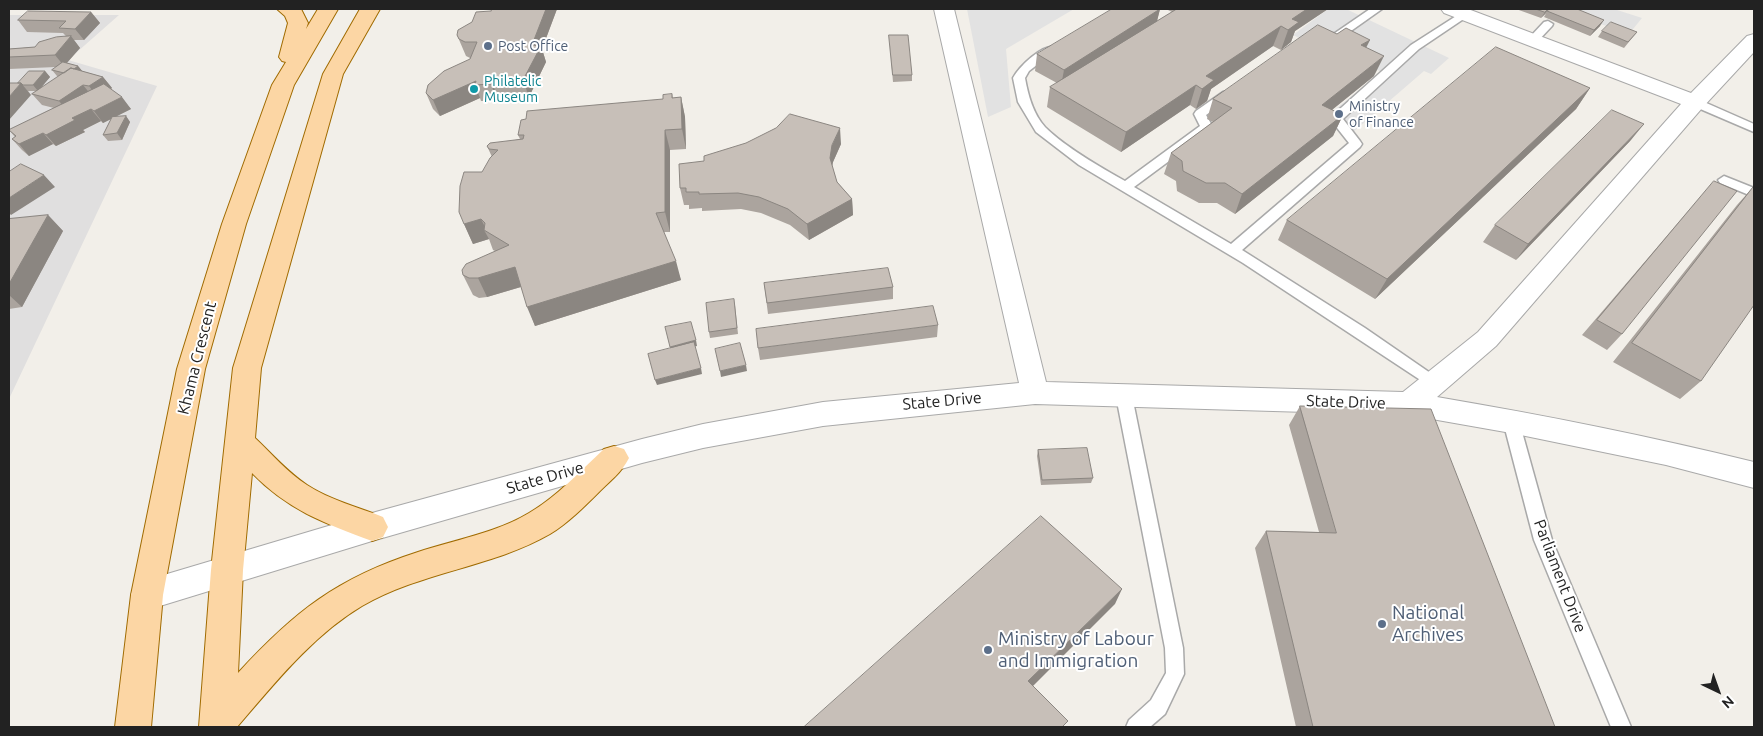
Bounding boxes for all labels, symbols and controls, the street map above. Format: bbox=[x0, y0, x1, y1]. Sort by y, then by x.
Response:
place label: Post Office bbox=[498, 38, 568, 54]
marker: Post Office bbox=[482, 40, 494, 52]
place label: Philatelic Museum bbox=[484, 73, 541, 105]
marker: Philatelic Museum bbox=[468, 83, 480, 95]
place label: Ministry of Finance bbox=[1349, 98, 1414, 130]
marker: Ministry of Finance bbox=[1333, 108, 1345, 120]
street label: Khama Crescent bbox=[174, 299, 220, 417]
street label: State Drive bbox=[902, 388, 982, 414]
street label: State Drive bbox=[1306, 391, 1386, 413]
street label: State Drive bbox=[504, 458, 586, 498]
street label: Parliament Drive bbox=[1530, 517, 1590, 635]
place label: National Archives bbox=[1392, 602, 1464, 646]
marker: National Archives bbox=[1376, 618, 1388, 630]
place label: Ministry of Labour and Immigration bbox=[998, 628, 1154, 672]
marker: Ministry of Labour and Immigration bbox=[982, 644, 994, 656]
north arrow bbox=[1693, 666, 1743, 716]
text: N bbox=[1719, 693, 1737, 712]

